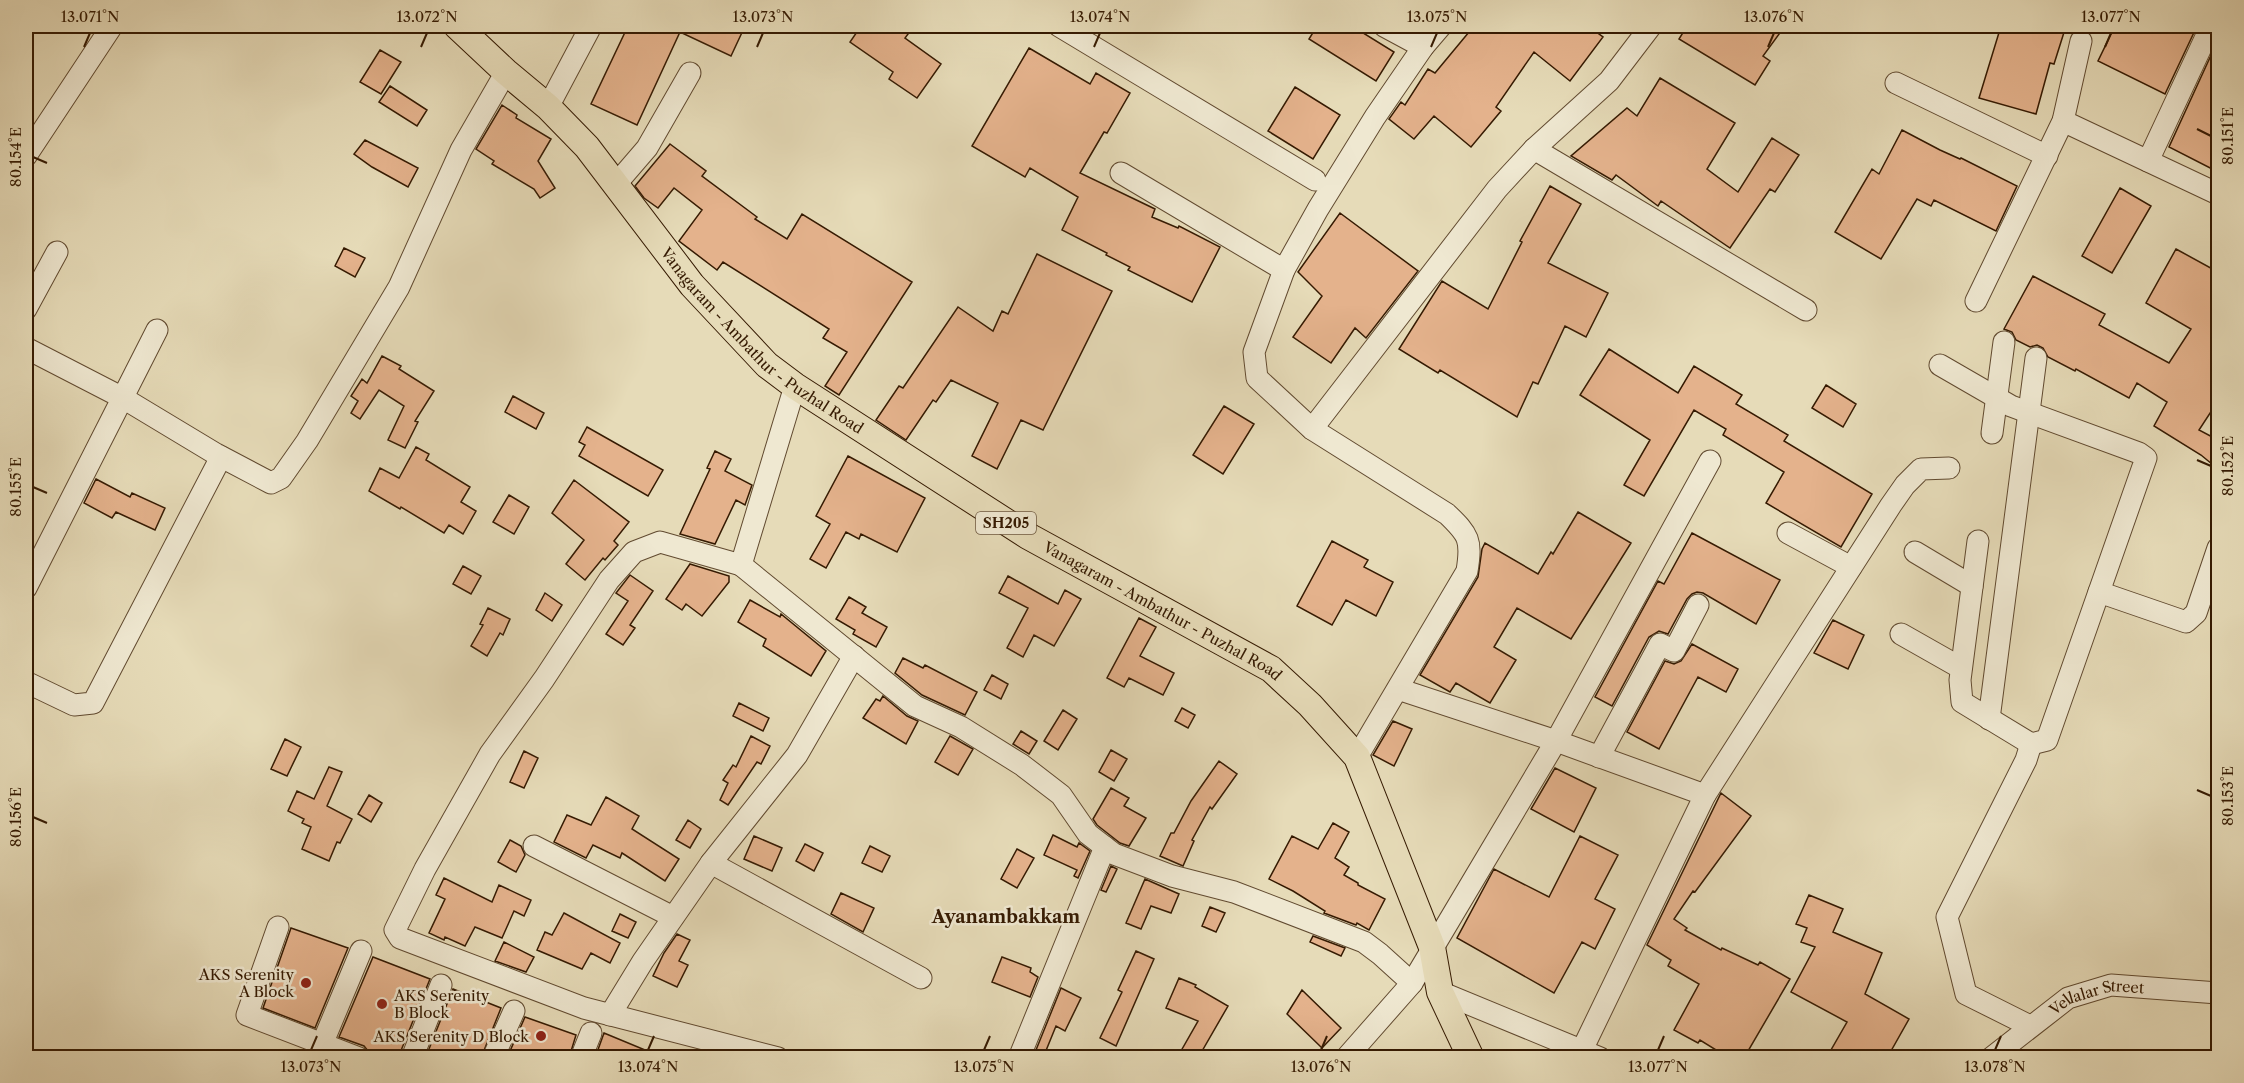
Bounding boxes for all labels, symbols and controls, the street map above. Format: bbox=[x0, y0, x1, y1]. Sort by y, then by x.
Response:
text: 13.071°N bbox=[61, 7, 119, 26]
text: 13.072°N bbox=[396, 7, 458, 26]
text: 13.073°N bbox=[733, 7, 793, 26]
text: 13.074°N bbox=[1070, 7, 1130, 26]
text: 13.075°N bbox=[1407, 7, 1467, 26]
text: 13.076°N bbox=[1744, 7, 1804, 26]
text: 13.077°N bbox=[2081, 7, 2141, 26]
text: 80.151°E bbox=[2218, 107, 2237, 165]
text: 80.154°E bbox=[6, 127, 25, 187]
street label: Vanagaram - Ambathur - Puzhal Road bbox=[657, 243, 867, 437]
text: 80.152°E bbox=[2218, 436, 2237, 496]
text: 80.155°E bbox=[6, 457, 25, 517]
road number: SH205 bbox=[976, 512, 1036, 534]
street label: Vanagaram - Ambathur - Puzhal Road bbox=[1039, 536, 1286, 684]
text: 80.153°E bbox=[2218, 766, 2237, 826]
text: 80.156°E bbox=[6, 787, 25, 847]
district label: Ayanambakkam bbox=[931, 906, 1080, 928]
place label: AKS Serenity A Block bbox=[198, 965, 295, 1001]
marker: AKS Serenity A Block bbox=[299, 976, 313, 990]
street label: Vellalar Street bbox=[2044, 976, 2146, 1019]
place label: AKS Serenity B Block bbox=[393, 986, 490, 1022]
marker: AKS Serenity B Block bbox=[375, 997, 389, 1011]
place label: AKS Serenity D Block bbox=[372, 1027, 530, 1046]
marker: AKS Serenity D Block bbox=[534, 1029, 548, 1043]
text: 13.073°N bbox=[281, 1057, 341, 1076]
text: 13.074°N bbox=[618, 1057, 678, 1076]
text: 13.075°N bbox=[954, 1057, 1014, 1076]
text: 13.076°N bbox=[1291, 1057, 1351, 1076]
text: 13.077°N bbox=[1628, 1057, 1688, 1076]
text: 13.078°N bbox=[1964, 1057, 2026, 1076]

